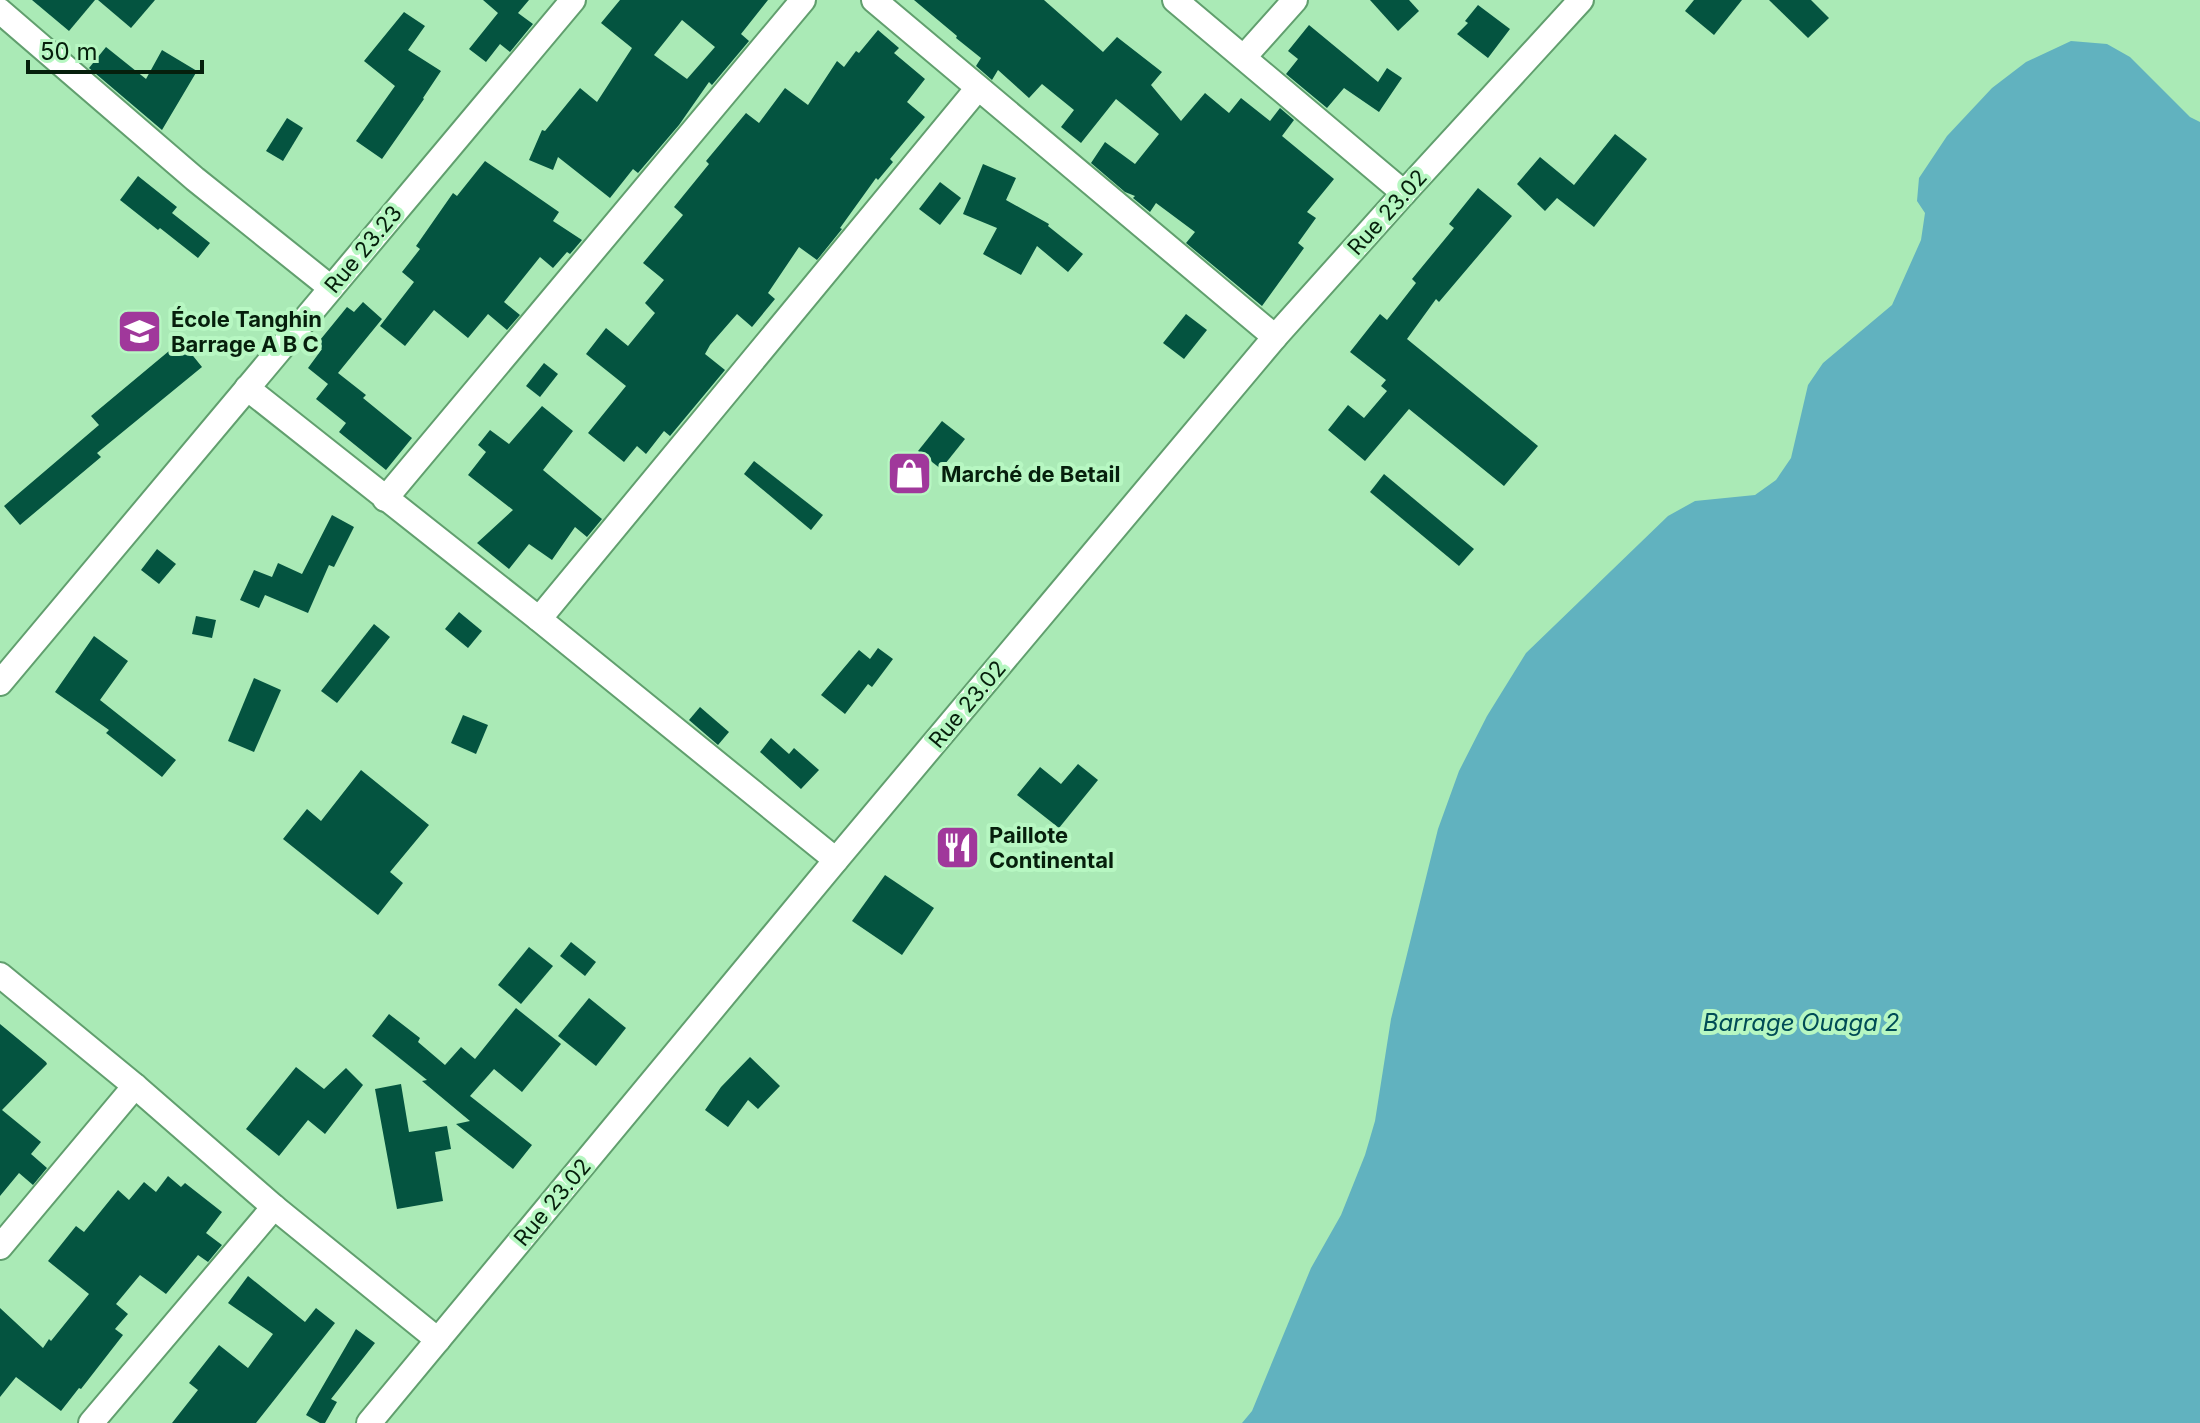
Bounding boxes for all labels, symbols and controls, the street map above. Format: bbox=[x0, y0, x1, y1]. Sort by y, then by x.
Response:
scale bar bbox=[28, 24, 202, 74]
text: 50 m bbox=[40, 37, 98, 66]
street label: Rue 23.02 bbox=[1342, 164, 1432, 260]
street label: Rue 23.23 bbox=[319, 200, 407, 298]
place label: École Tanghin Barrage A B C bbox=[171, 306, 322, 357]
school or university icon: École Tanghin Barrage A B C bbox=[116, 308, 164, 356]
shop icon: Marché de Betail bbox=[886, 450, 934, 498]
place label: Marché de Betail bbox=[941, 461, 1120, 487]
street label: Rue 23.02 bbox=[923, 655, 1011, 753]
place label: Paillote Continental bbox=[989, 822, 1114, 873]
restaurant icon: Paillote Continental bbox=[934, 824, 982, 872]
water label: Barrage Ouaga 2 bbox=[1703, 1008, 1900, 1037]
street label: Rue 23.02 bbox=[508, 1153, 596, 1251]

